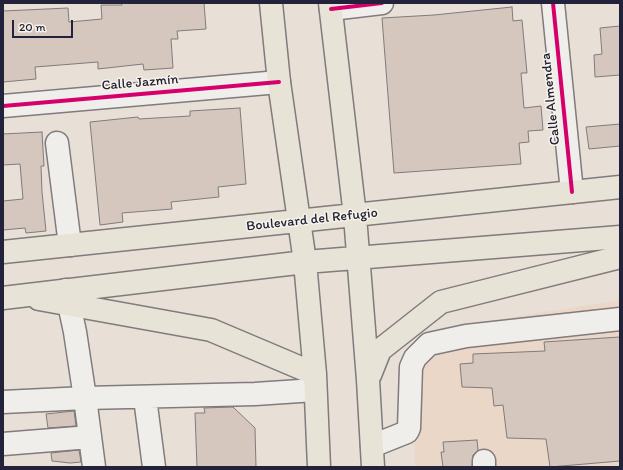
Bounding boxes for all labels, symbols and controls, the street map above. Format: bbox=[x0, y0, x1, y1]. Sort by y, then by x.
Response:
scale bar bbox=[14, 12, 75, 38]
text: 20 m bbox=[19, 20, 46, 34]
street label: Calle Almendra bbox=[538, 52, 564, 146]
street label: Calle Jazmín bbox=[101, 71, 179, 95]
street label: Boulevard del Refugio bbox=[245, 205, 379, 235]

